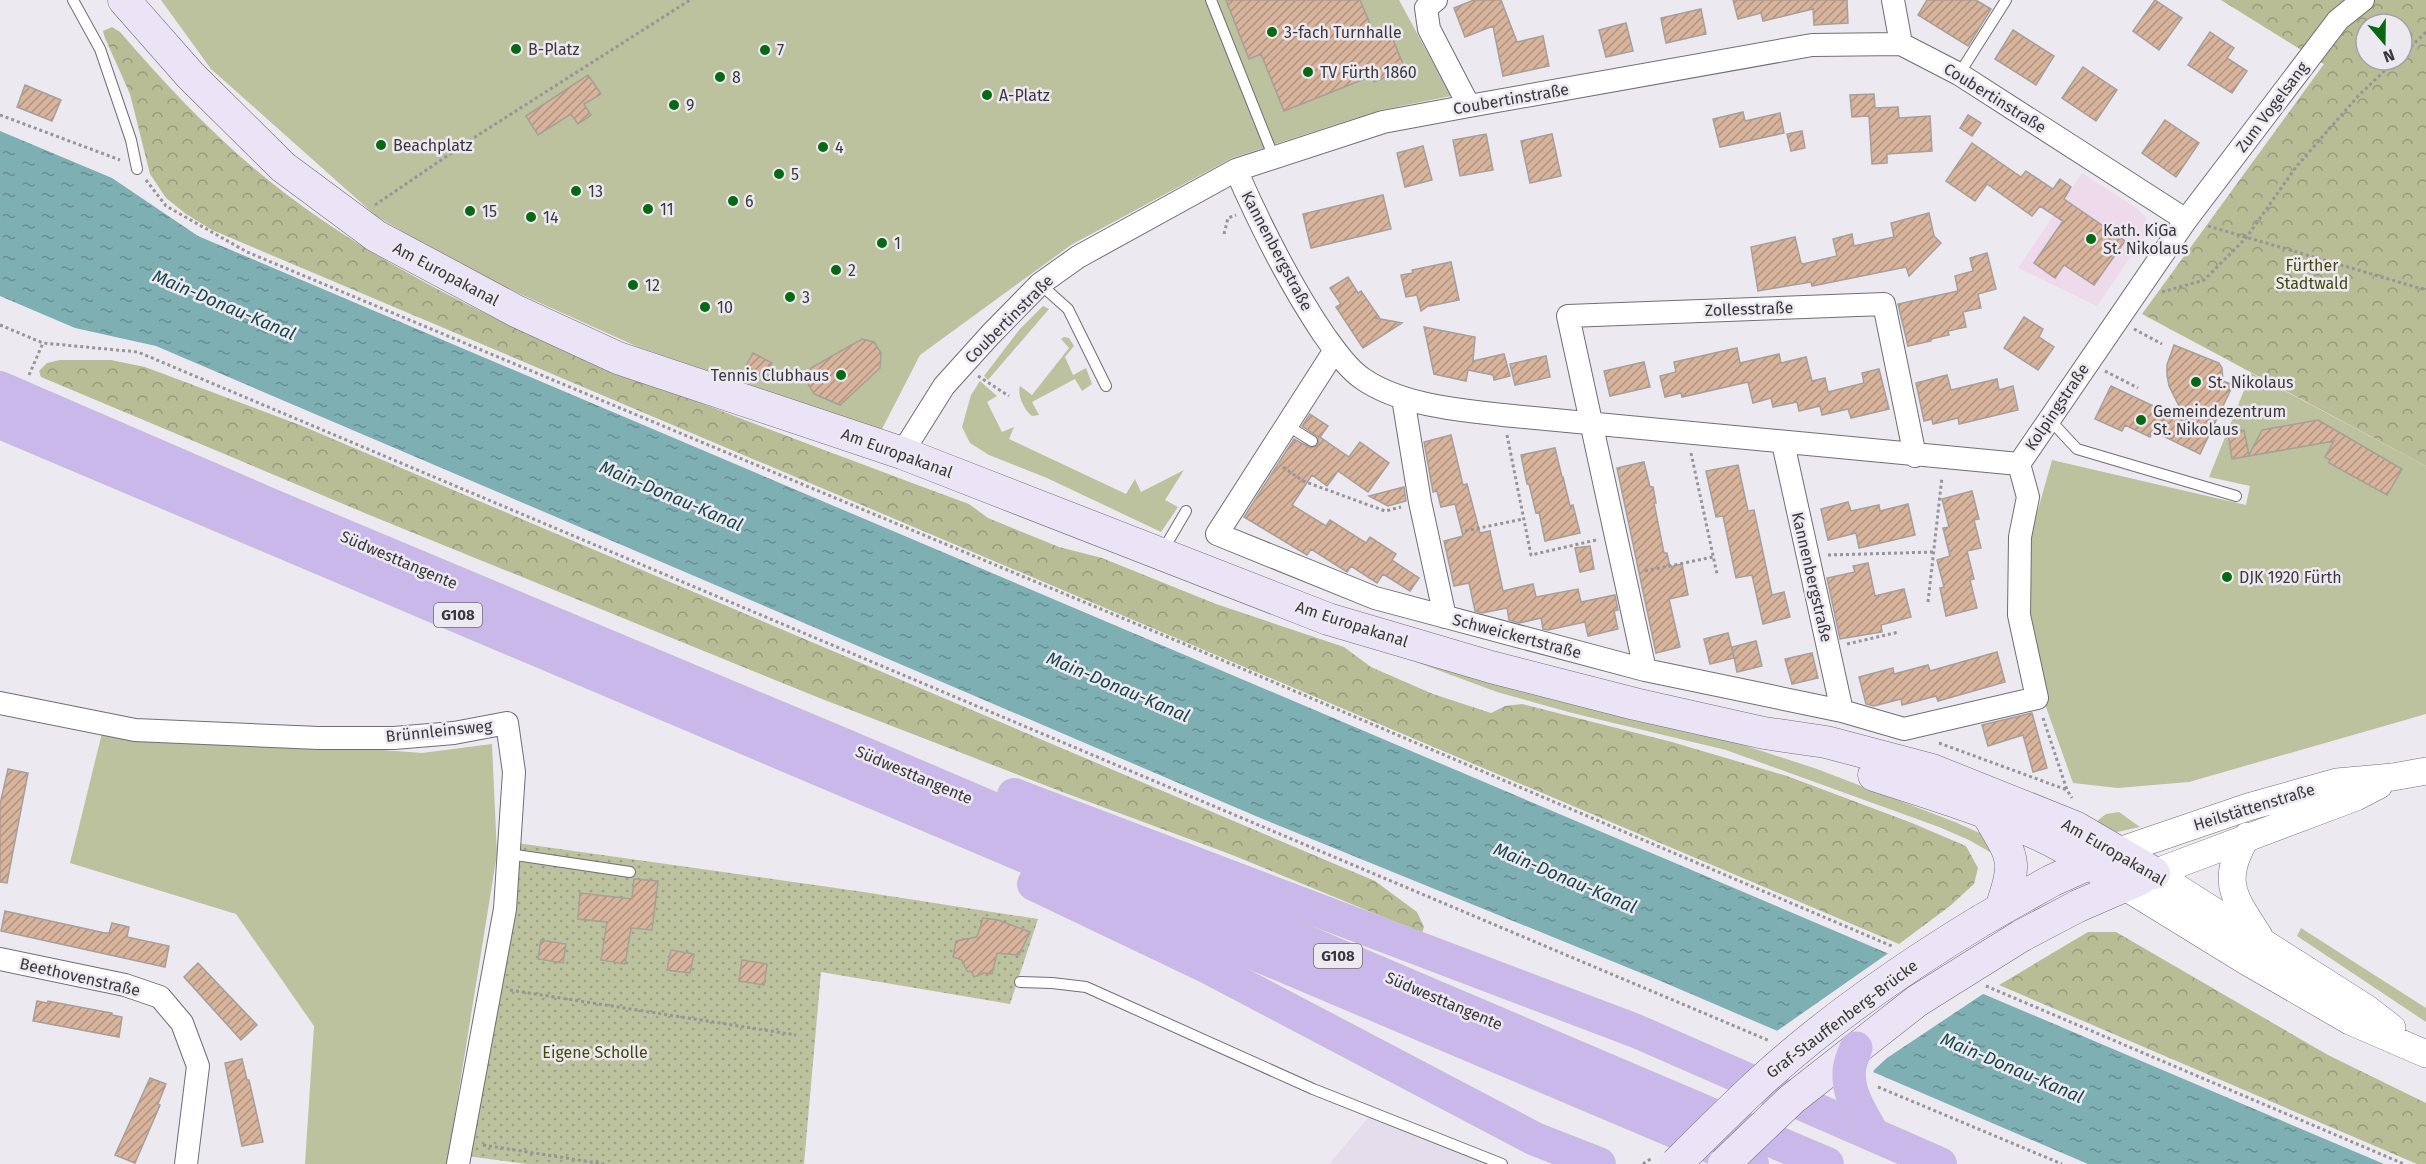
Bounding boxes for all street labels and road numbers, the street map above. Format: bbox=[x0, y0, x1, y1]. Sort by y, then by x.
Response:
street label: Zum Vogelsang bbox=[2232, 57, 2313, 156]
street label: Coubertinstraße bbox=[1940, 59, 2050, 137]
street label: Coubertinstraße bbox=[1452, 79, 1570, 119]
street label: Kannenbergstraße bbox=[1237, 188, 1317, 314]
street label: Am Europakanal bbox=[390, 238, 502, 310]
street label: Coubertinstraße bbox=[961, 271, 1057, 367]
street label: Zollesstraße bbox=[1704, 298, 1794, 320]
street label: Kolpingstraße bbox=[2021, 360, 2093, 454]
street label: Am Europakanal bbox=[839, 424, 956, 482]
street label: Kannenbergstraße bbox=[1788, 510, 1836, 644]
street label: Südwesttangente bbox=[338, 527, 460, 593]
street label: Am Europakanal bbox=[1293, 597, 1411, 651]
road number: G108 bbox=[434, 603, 482, 627]
street label: Schweickertstraße bbox=[1451, 610, 1583, 662]
street label: Brünnleinsweg bbox=[385, 716, 494, 746]
street label: Südwesttangente bbox=[853, 742, 975, 808]
street label: Heilstättenstraße bbox=[2191, 780, 2317, 834]
street label: Am Europakanal bbox=[2059, 814, 2170, 890]
road number: G108 bbox=[1314, 944, 1362, 968]
street label: Beethovenstraße bbox=[18, 954, 142, 1000]
street label: Graf-Stauffenberg-Brücke bbox=[1763, 956, 1921, 1082]
street label: Südwesttangente bbox=[1383, 968, 1505, 1034]

